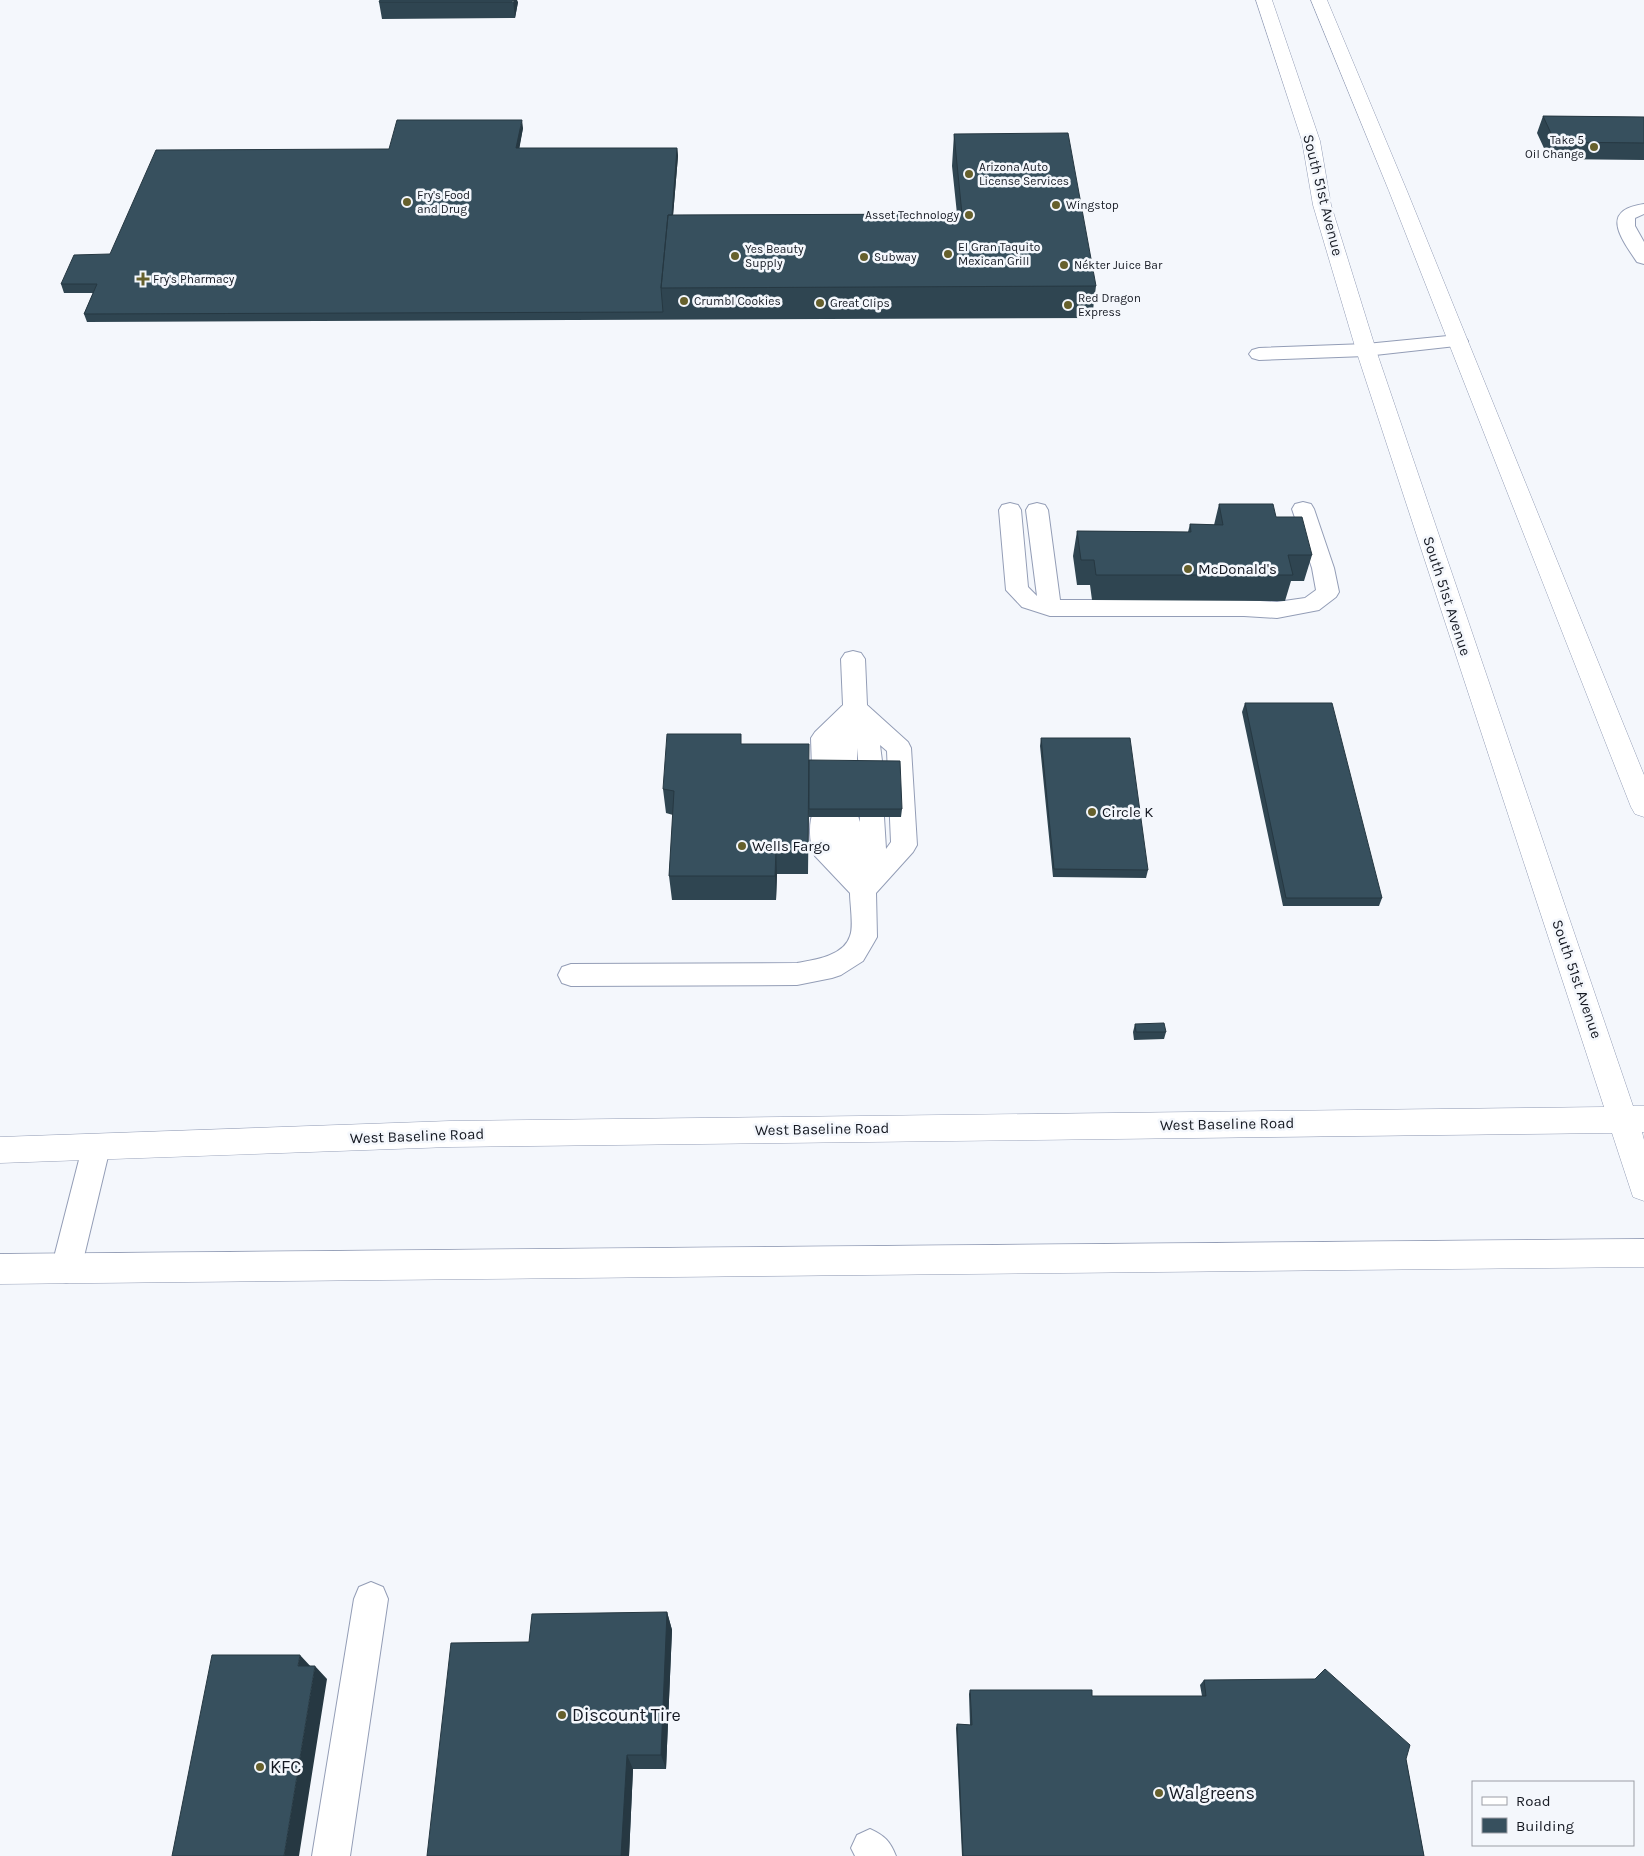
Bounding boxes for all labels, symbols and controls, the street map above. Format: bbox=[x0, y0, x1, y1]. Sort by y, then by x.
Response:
street label: South 51st Avenue bbox=[1299, 132, 1347, 258]
place label: Take 5 Oil Change bbox=[1525, 133, 1584, 161]
marker: Take 5 Oil Change bbox=[1588, 141, 1600, 153]
place label: Arizona Auto License Services bbox=[979, 160, 1069, 188]
marker: Arizona Auto License Services bbox=[963, 168, 975, 180]
place label: Fry's Food and Drug bbox=[417, 188, 470, 216]
marker: Fry's Food and Drug bbox=[401, 196, 413, 208]
place label: Wingstop bbox=[1066, 198, 1119, 212]
marker: Wingstop bbox=[1050, 199, 1062, 211]
place label: Asset Technology bbox=[865, 208, 959, 222]
marker: Asset Technology bbox=[963, 209, 975, 221]
place label: El Gran Taquito Mexican Grill bbox=[958, 240, 1040, 268]
place label: Yes Beauty Supply bbox=[745, 242, 804, 270]
marker: El Gran Taquito Mexican Grill bbox=[942, 248, 954, 260]
marker: Yes Beauty Supply bbox=[729, 250, 741, 262]
place label: Subway bbox=[874, 250, 917, 264]
marker: Subway bbox=[858, 251, 870, 263]
place label: Nékter Juice Bar bbox=[1074, 258, 1163, 272]
marker: Nékter Juice Bar bbox=[1058, 259, 1070, 271]
place label: Fry's Pharmacy bbox=[153, 272, 235, 286]
marker: Fry's Pharmacy bbox=[137, 273, 149, 285]
place label: Red Dragon Express bbox=[1078, 291, 1141, 319]
place label: Crumbl Cookies bbox=[694, 294, 781, 308]
marker: Crumbl Cookies bbox=[678, 295, 690, 307]
place label: Great Clips bbox=[830, 296, 890, 310]
marker: Great Clips bbox=[814, 297, 826, 309]
marker: Red Dragon Express bbox=[1062, 299, 1074, 311]
street label: South 51st Avenue bbox=[1419, 534, 1475, 658]
place label: McDonald's bbox=[1198, 560, 1277, 578]
marker: McDonald's bbox=[1182, 563, 1194, 575]
place label: Circle K bbox=[1102, 803, 1153, 821]
marker: Circle K bbox=[1086, 806, 1098, 818]
place label: Wells Fargo bbox=[752, 837, 830, 855]
marker: Wells Fargo bbox=[736, 840, 748, 852]
street label: South 51st Avenue bbox=[1548, 917, 1606, 1041]
street label: West Baseline Road bbox=[1160, 1114, 1294, 1134]
street label: West Baseline Road bbox=[755, 1119, 889, 1139]
street label: West Baseline Road bbox=[350, 1125, 484, 1147]
place label: Discount Tire bbox=[572, 1704, 681, 1726]
marker: Discount Tire bbox=[556, 1709, 568, 1721]
place label: KFC bbox=[270, 1756, 301, 1778]
marker: KFC bbox=[254, 1761, 266, 1773]
legend bbox=[1472, 1781, 1634, 1846]
place label: Walgreens bbox=[1169, 1782, 1255, 1804]
marker: Walgreens bbox=[1153, 1787, 1165, 1799]
text: Road bbox=[1516, 1792, 1551, 1810]
text: Building bbox=[1516, 1817, 1574, 1835]

